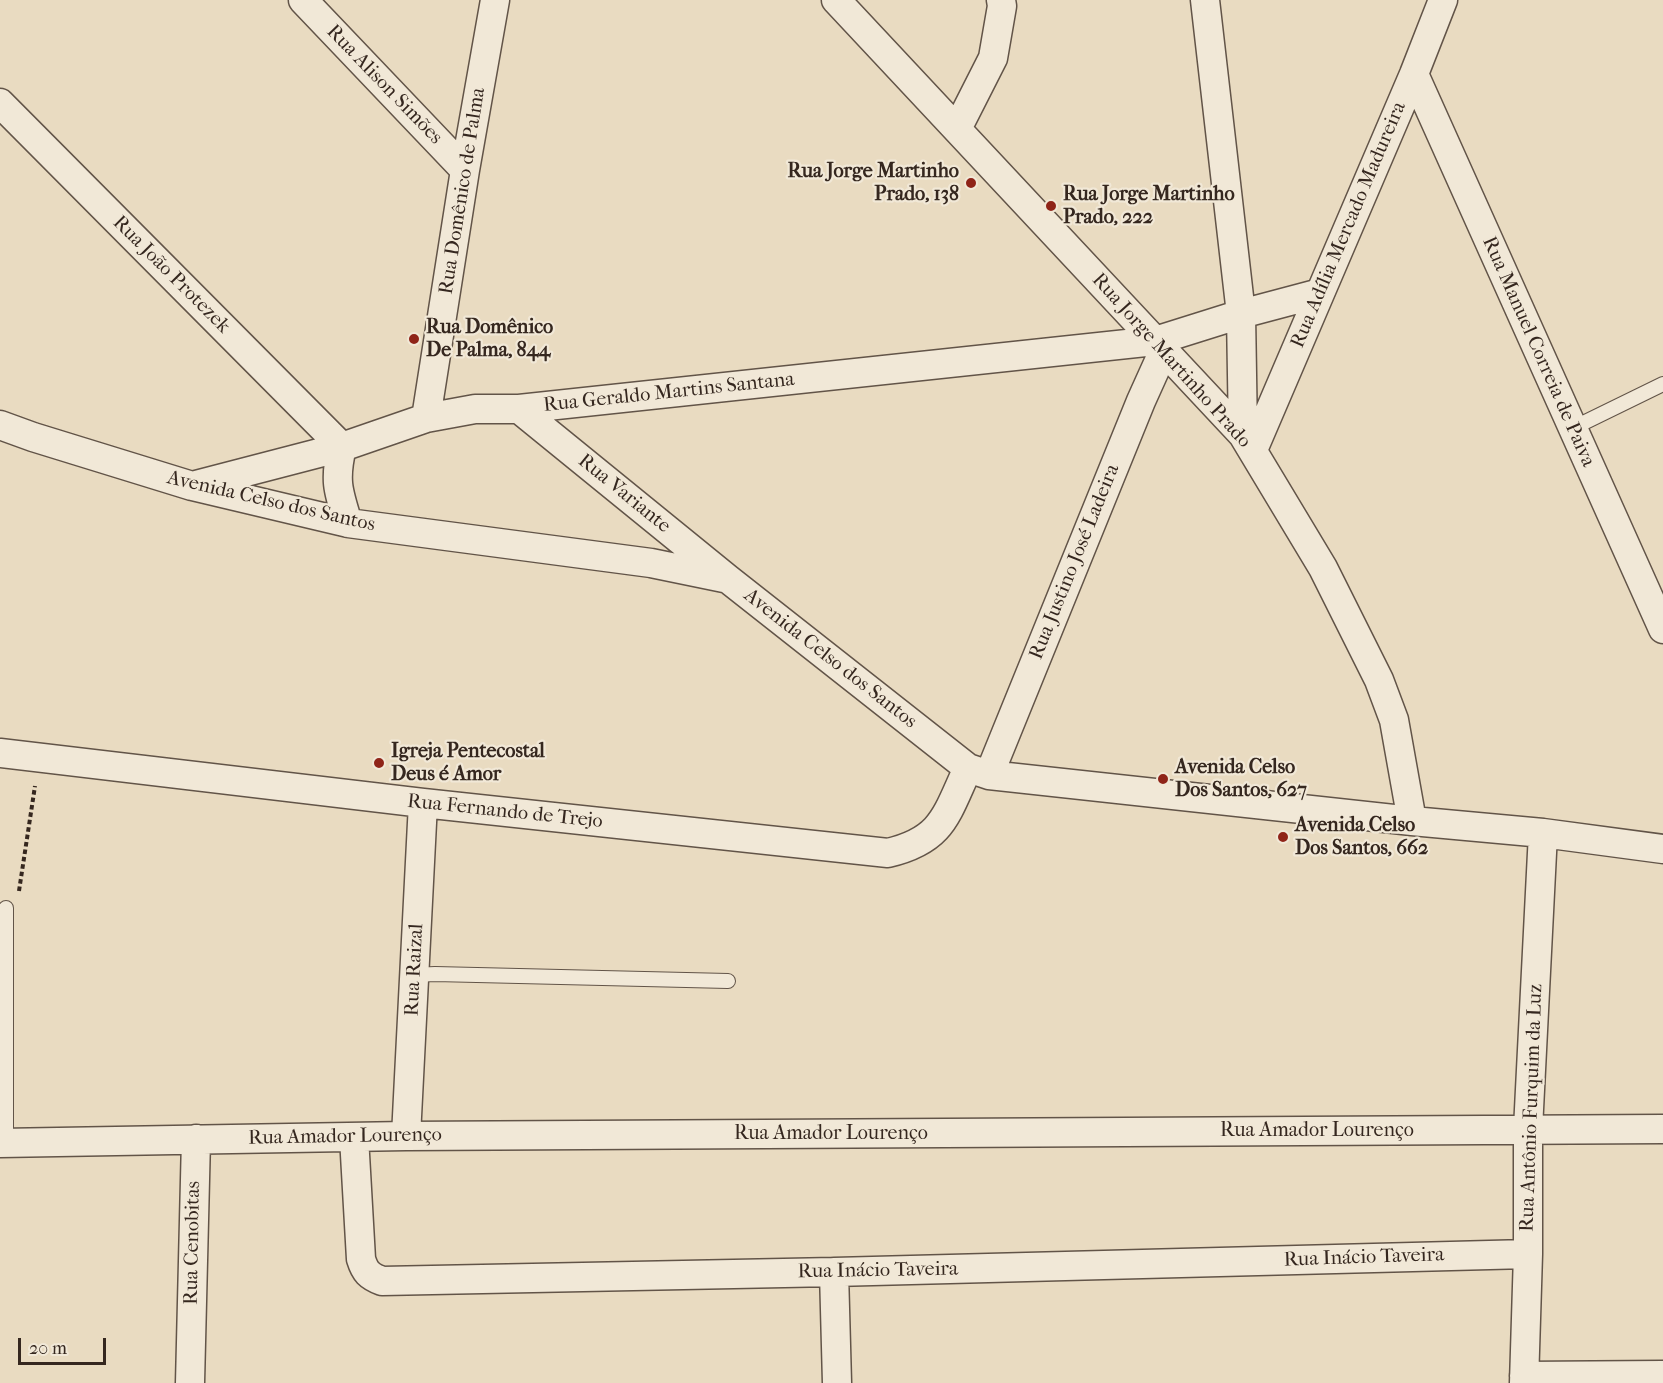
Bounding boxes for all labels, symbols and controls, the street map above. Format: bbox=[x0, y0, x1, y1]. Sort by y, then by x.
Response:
street label: Rua Alison Simões bbox=[321, 20, 447, 150]
street label: Rua Domênico de Palma bbox=[435, 86, 491, 296]
street label: Rua Adília Mercado Madureira bbox=[1286, 98, 1412, 352]
place label: Rua Jorge Martinho Prado, 138 bbox=[787, 160, 959, 207]
marker: Rua Jorge Martinho Prado, 138 bbox=[964, 176, 978, 190]
place label: Rua Jorge Martinho Prado, 222 bbox=[1063, 183, 1235, 230]
marker: Rua Jorge Martinho Prado, 222 bbox=[1044, 199, 1058, 213]
street label: Rua João Protezek bbox=[107, 211, 235, 339]
street label: Rua Manuel Correia de Paiva bbox=[1476, 233, 1600, 471]
street label: Rua Jorge Martinho Prado bbox=[1086, 269, 1256, 453]
place label: Rua Domênico De Palma, 844 bbox=[426, 316, 553, 363]
marker: Rua Domênico De Palma, 844 bbox=[407, 332, 421, 346]
street label: Rua Geraldo Martins Santana bbox=[542, 368, 796, 418]
street label: Rua Variante bbox=[573, 449, 675, 539]
street label: Rua Justino José Ladeira bbox=[1025, 461, 1125, 663]
street label: Avenida Celso dos Santos bbox=[165, 466, 377, 538]
street label: Avenida Celso dos Santos bbox=[739, 584, 921, 734]
place label: Igreja Pentecostal Deus é Amor bbox=[391, 740, 545, 787]
marker: Igreja Pentecostal Deus é Amor bbox=[372, 756, 386, 770]
place label: Avenida Celso Dos Santos, 627 bbox=[1175, 756, 1307, 803]
marker: Avenida Celso Dos Santos, 627 bbox=[1156, 772, 1170, 786]
street label: Rua Fernando de Trejo bbox=[406, 790, 604, 834]
place label: Avenida Celso Dos Santos, 662 bbox=[1295, 814, 1428, 861]
marker: Avenida Celso Dos Santos, 662 bbox=[1276, 830, 1290, 844]
street label: Rua Raizal bbox=[401, 923, 429, 1017]
street label: Rua Antônio Furquim da Luz bbox=[1516, 984, 1548, 1232]
street label: Rua Amador Lourenço bbox=[1220, 1119, 1414, 1143]
street label: Rua Amador Lourenço bbox=[734, 1122, 928, 1146]
street label: Rua Amador Lourenço bbox=[248, 1123, 442, 1151]
street label: Rua Cenobitas bbox=[180, 1181, 206, 1305]
street label: Rua Inácio Taveira bbox=[1283, 1243, 1445, 1273]
street label: Rua Inácio Taveira bbox=[798, 1258, 958, 1284]
scale bar bbox=[21, 1326, 110, 1364]
text: 20 m bbox=[29, 1338, 67, 1359]

